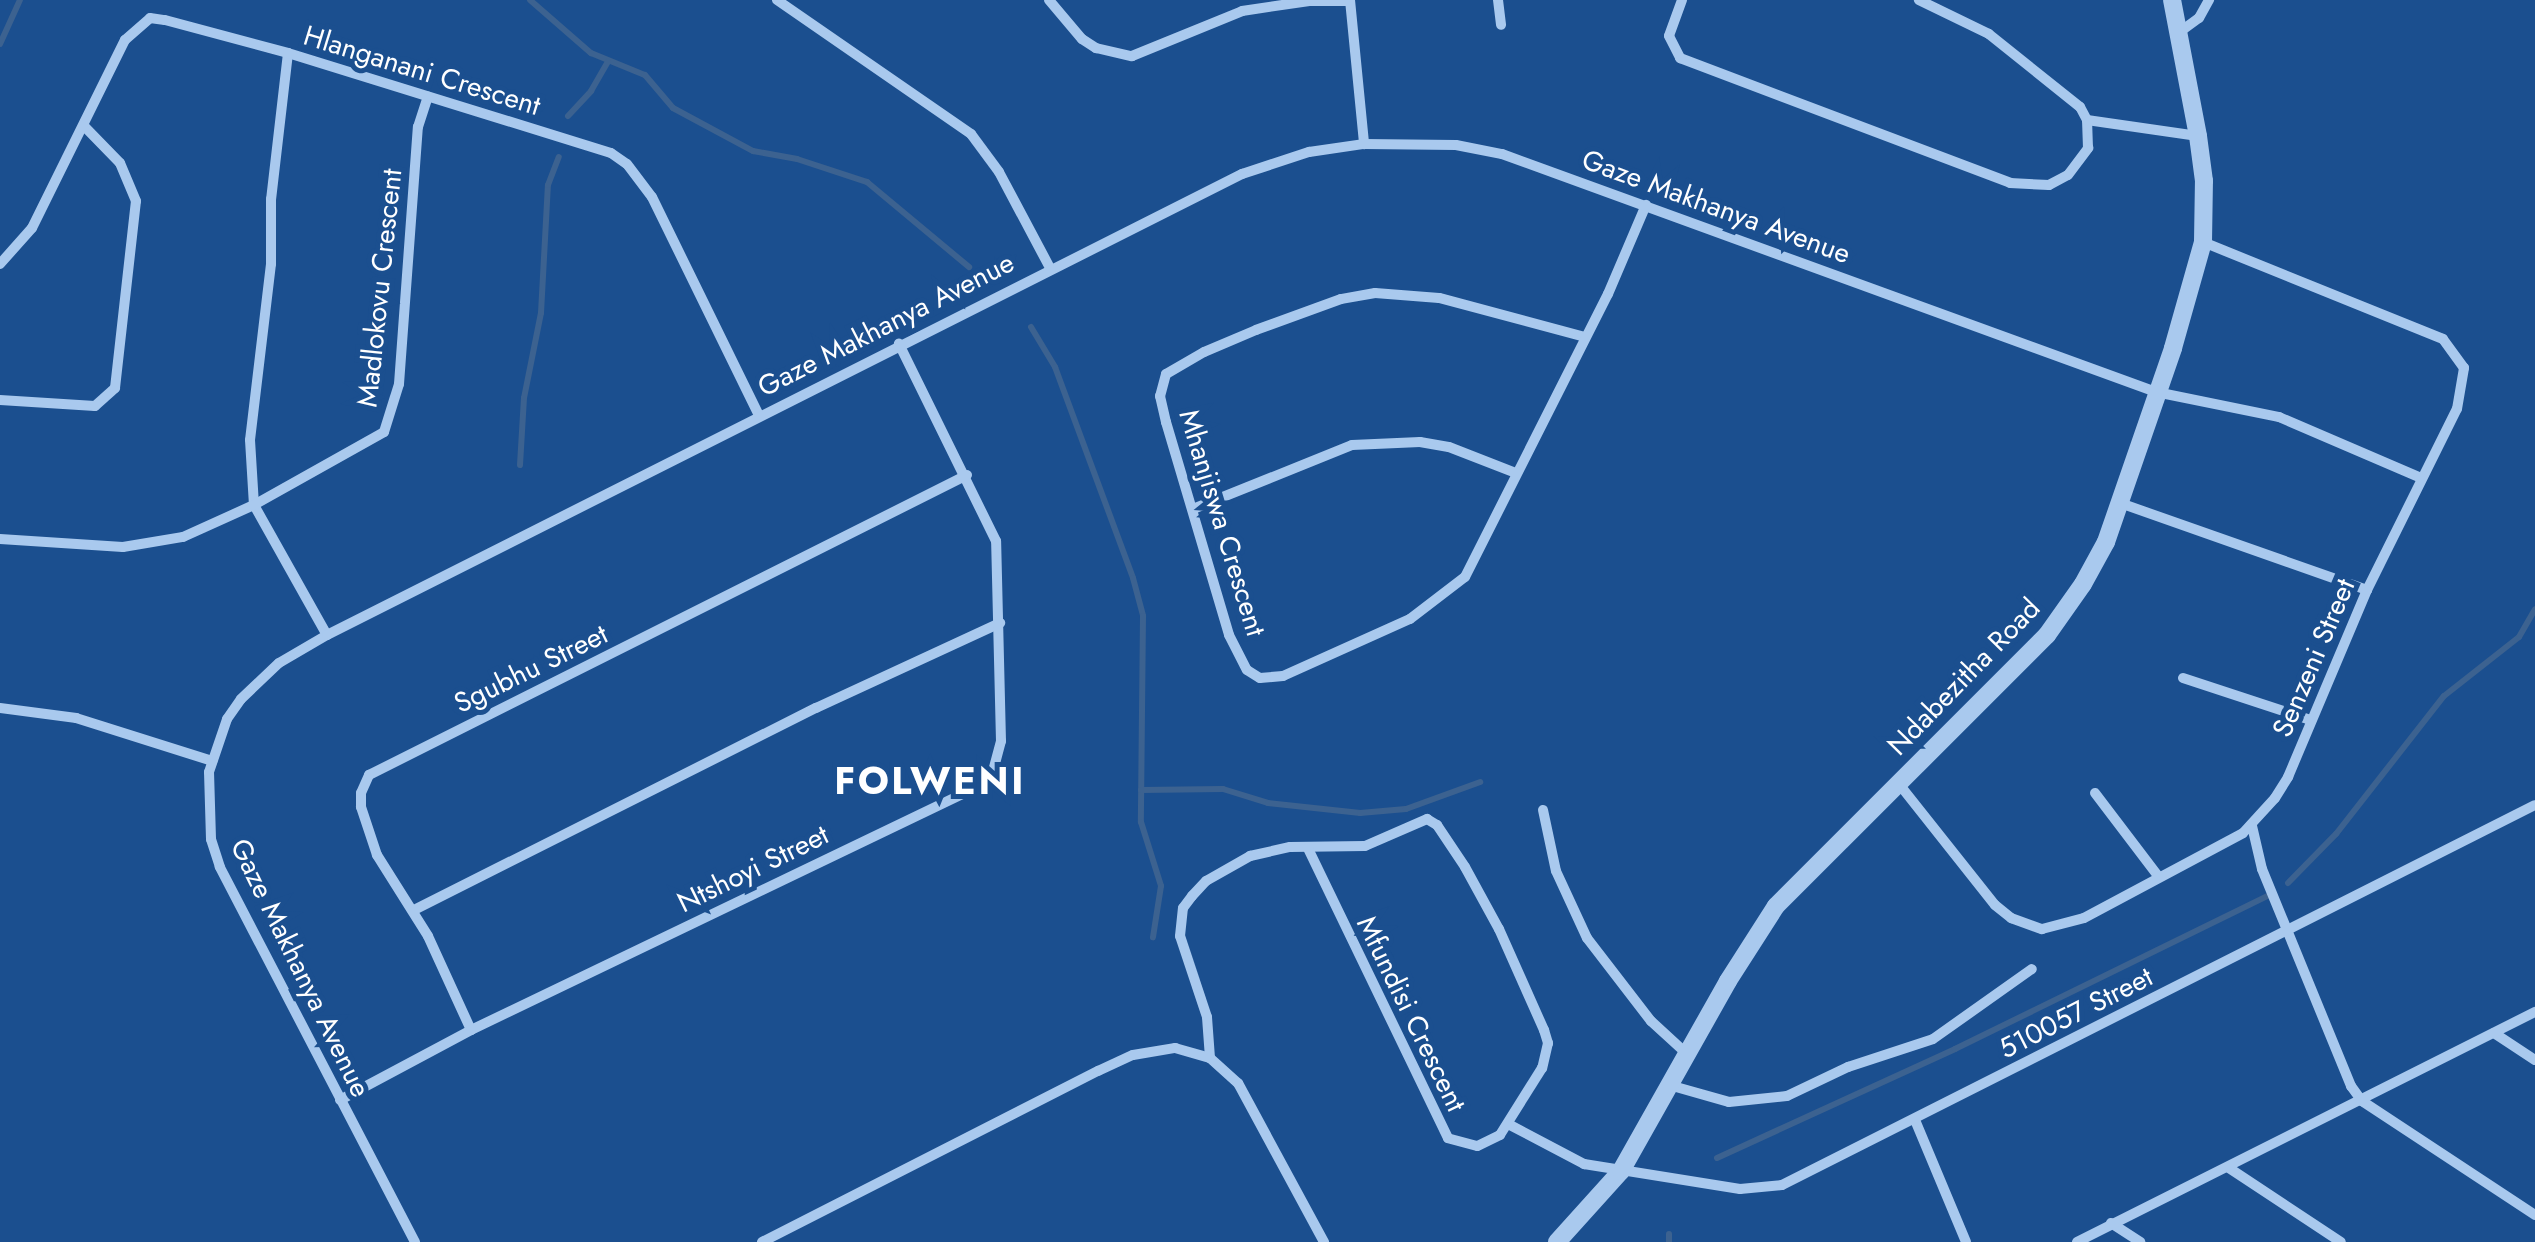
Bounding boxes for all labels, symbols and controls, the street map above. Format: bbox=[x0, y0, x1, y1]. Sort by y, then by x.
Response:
street label: Hlanganani Crescent bbox=[300, 19, 544, 123]
street label: Gaze Makhanya Avenue bbox=[1577, 143, 1855, 271]
street label: Madlokovu Crescent bbox=[351, 167, 409, 409]
street label: Gaze Makhanya Avenue bbox=[752, 246, 1020, 404]
street label: Mhanjiswa Crescent bbox=[1172, 406, 1272, 640]
street label: Senzeni Street bbox=[2266, 574, 2362, 742]
street label: Ndabezitha Road bbox=[1881, 592, 2047, 762]
street label: Sgubhu Street bbox=[449, 617, 613, 721]
district label: FOLWENI bbox=[834, 758, 1026, 804]
street label: Ntshoyi Street bbox=[672, 818, 834, 920]
street label: Gaze Makhanya Avenue bbox=[223, 833, 377, 1103]
street label: Mfundisi Crescent bbox=[1349, 911, 1473, 1117]
street label: 510057 Street bbox=[1994, 960, 2158, 1066]

